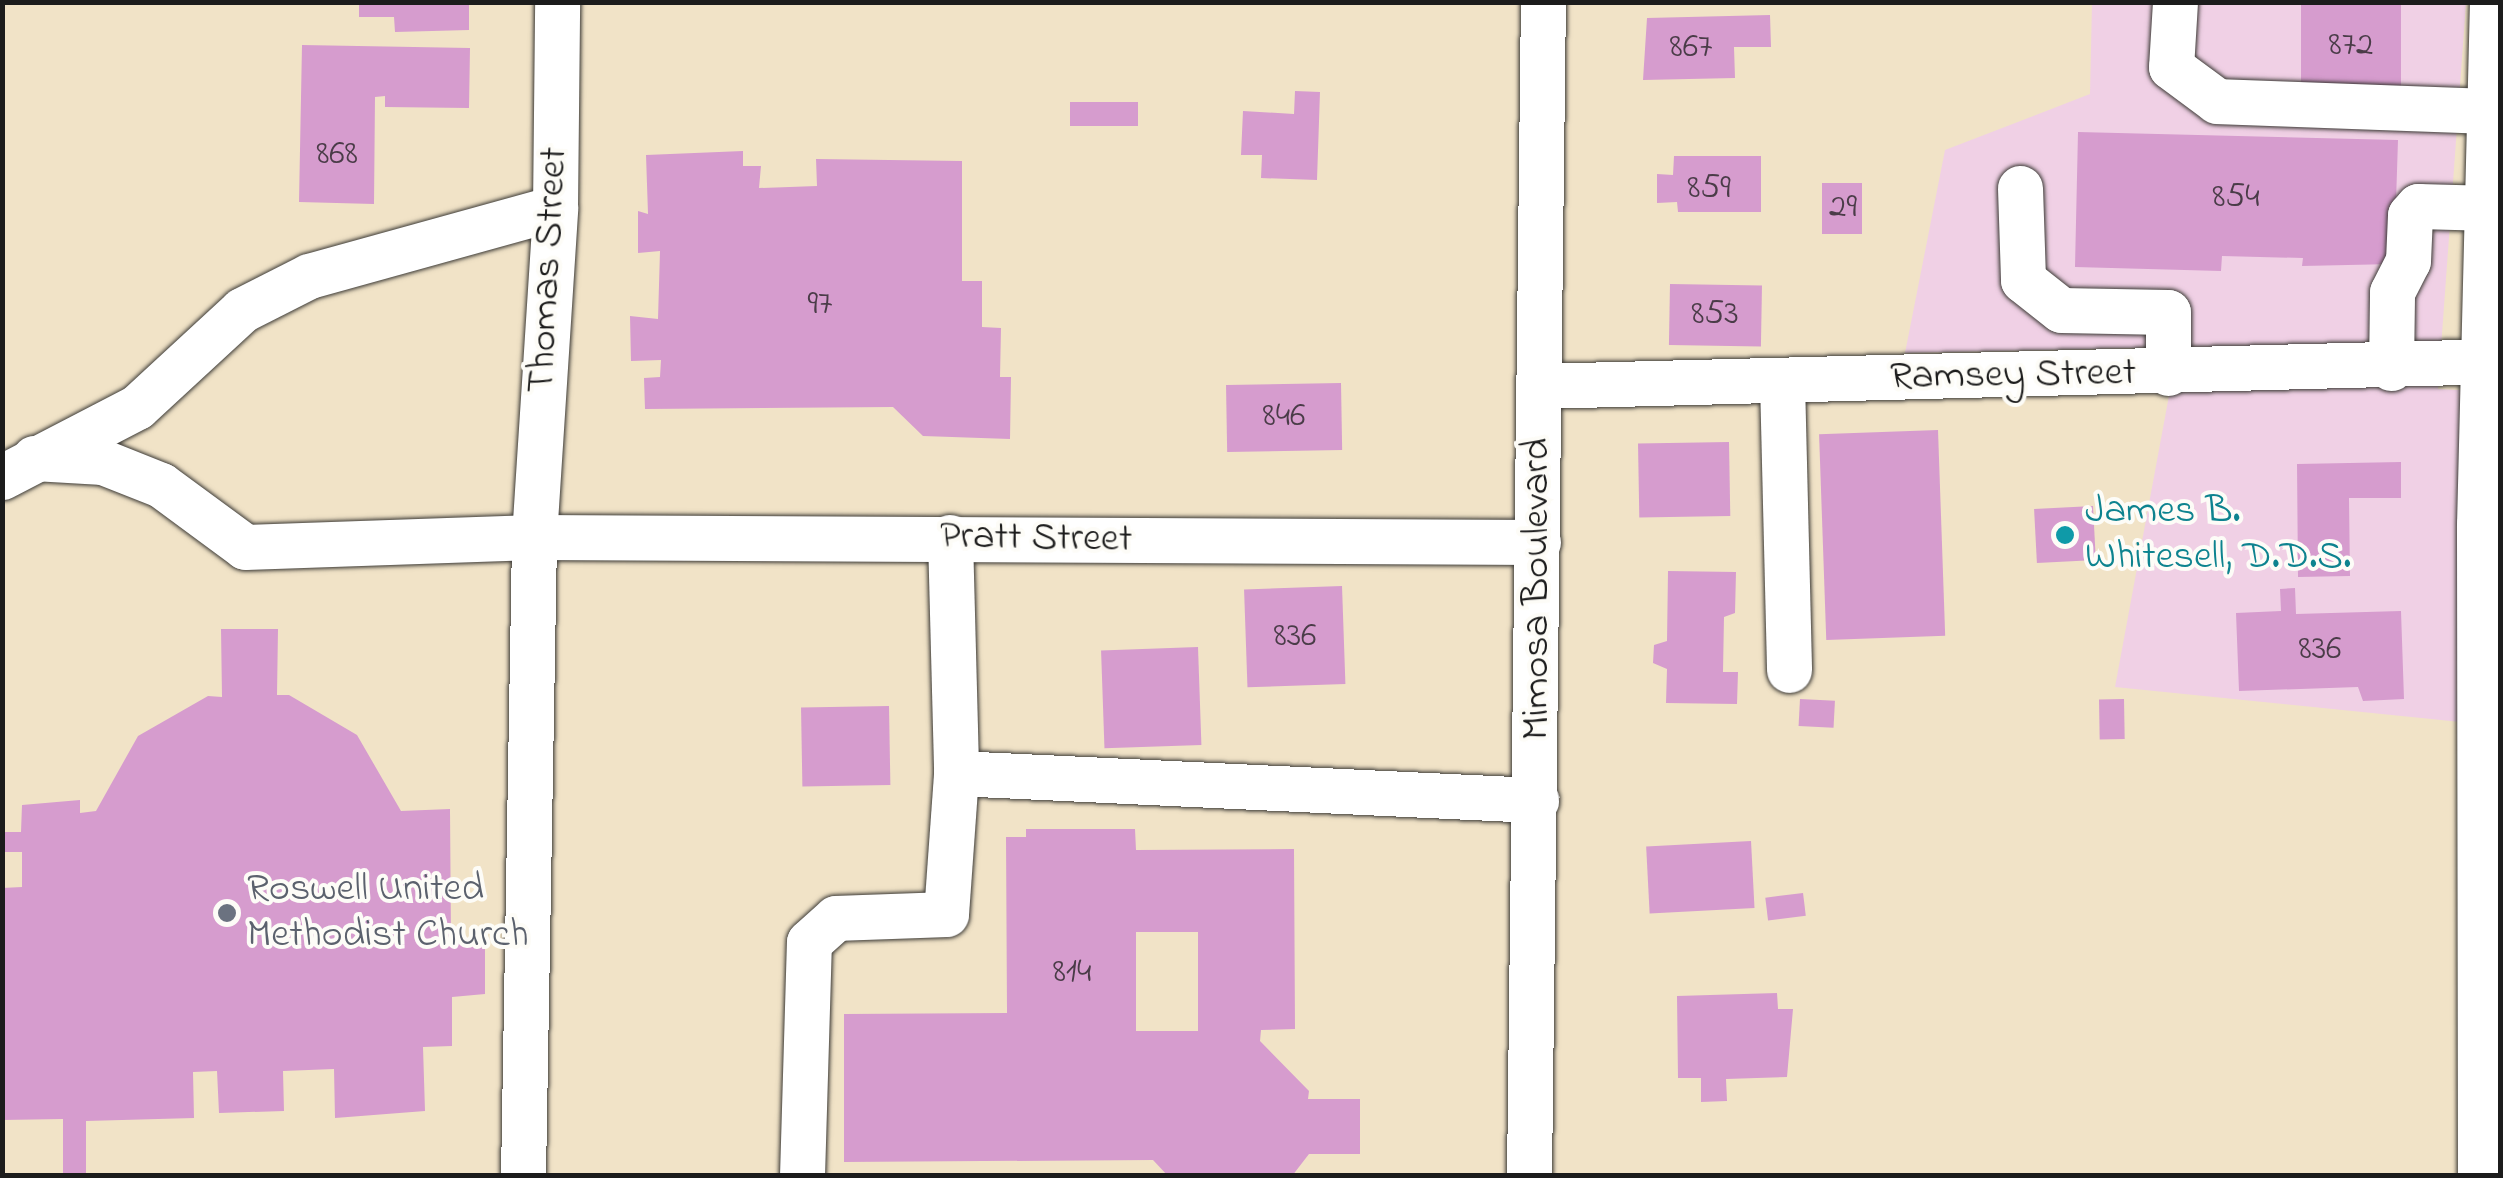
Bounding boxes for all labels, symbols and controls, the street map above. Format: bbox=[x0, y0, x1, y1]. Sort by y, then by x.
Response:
house number: 872 bbox=[2329, 25, 2373, 67]
house number: 867 bbox=[1670, 27, 1712, 69]
house number: 868 bbox=[316, 134, 358, 176]
street label: Thomas Street bbox=[519, 146, 579, 394]
house number: 859 bbox=[1687, 168, 1731, 210]
house number: 854 bbox=[2212, 177, 2260, 219]
house number: 29 bbox=[1829, 187, 1857, 229]
house number: 97 bbox=[808, 284, 832, 326]
house number: 853 bbox=[1691, 294, 1739, 336]
street label: Ramsey Street bbox=[1890, 350, 2136, 402]
house number: 846 bbox=[1263, 396, 1305, 438]
street label: Mimosa Boulevard bbox=[1514, 438, 1562, 740]
place label: James B. Whitesell, D.D.S. bbox=[2085, 488, 2351, 582]
street label: Pratt Street bbox=[939, 513, 1133, 565]
marker: James B. Whitesell, D.D.S. bbox=[2054, 524, 2076, 546]
house number: 836 bbox=[1274, 616, 1316, 658]
house number: 836 bbox=[2299, 629, 2341, 671]
place label: Roswell United Methodist Church bbox=[247, 866, 529, 960]
marker: Roswell United Methodist Church bbox=[216, 902, 238, 924]
house number: 814 bbox=[1053, 952, 1091, 994]

